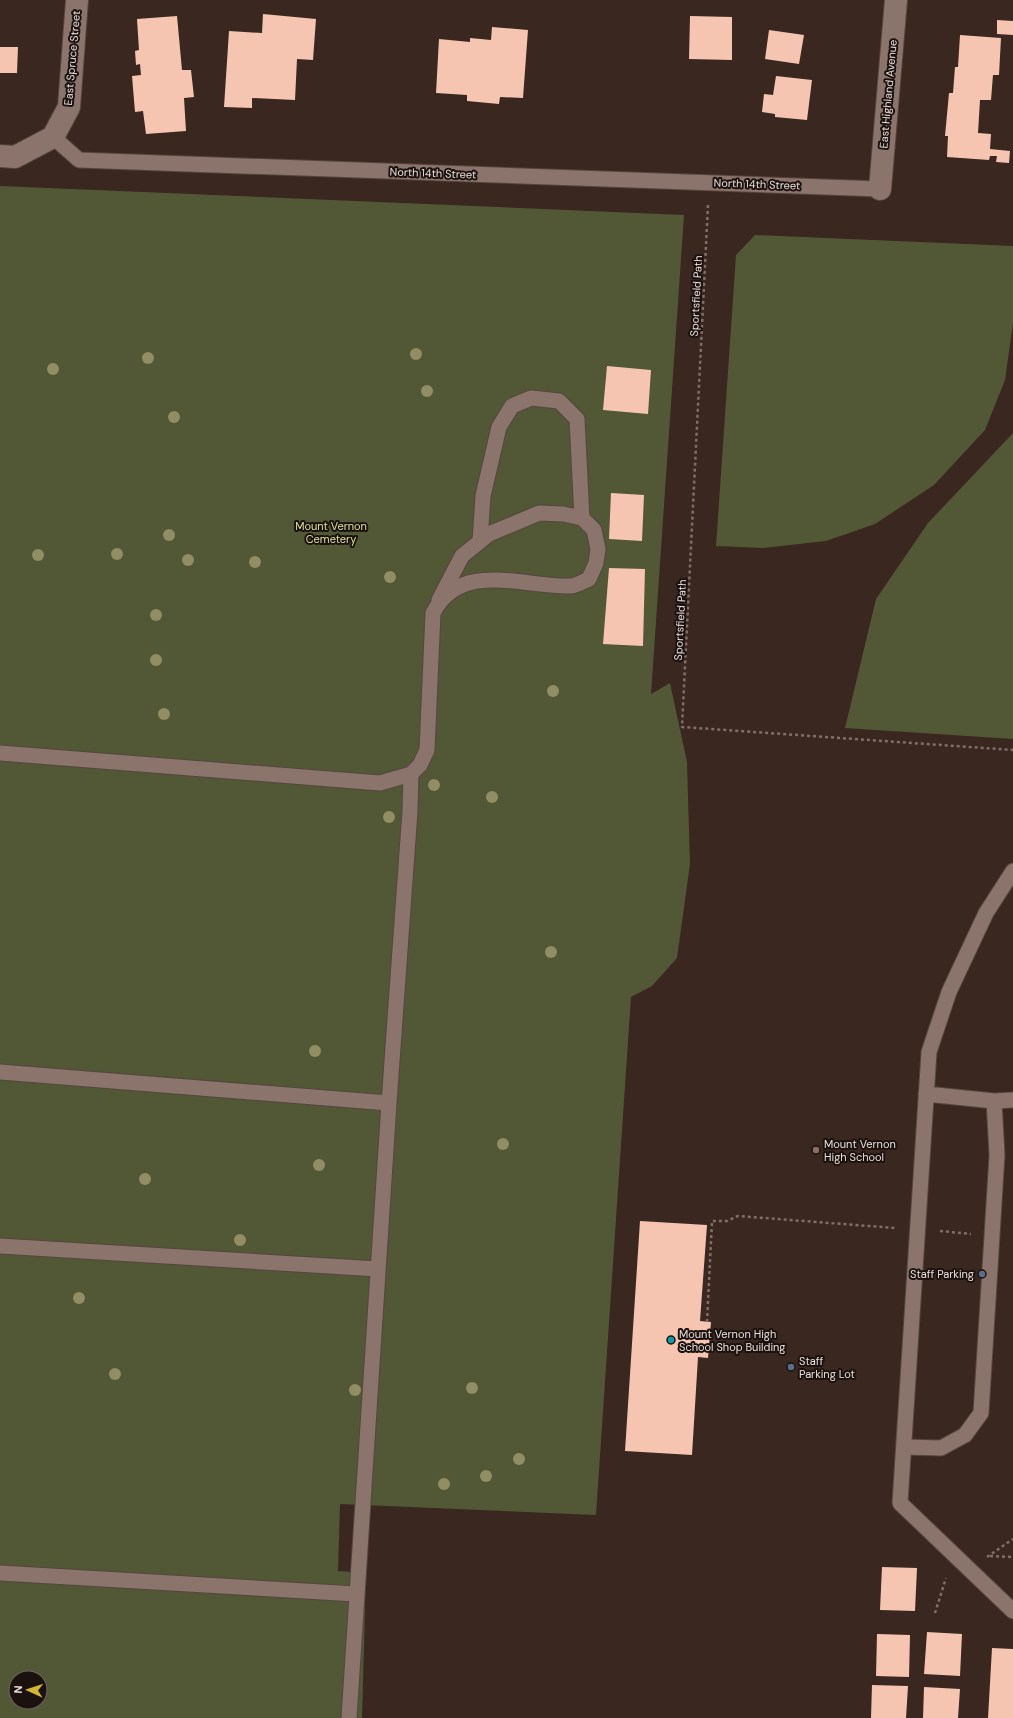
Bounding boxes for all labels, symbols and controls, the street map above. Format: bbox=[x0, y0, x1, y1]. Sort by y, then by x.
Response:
street label: East Spruce Street bbox=[61, 10, 83, 106]
street label: East Highland Avenue bbox=[876, 39, 900, 149]
street label: North 14th Street bbox=[389, 164, 477, 182]
street label: North 14th Street bbox=[713, 175, 801, 193]
street label: Sportsfield Path bbox=[687, 255, 705, 337]
park label: Mount Vernon Cemetery bbox=[295, 519, 367, 546]
street label: Sportsfield Path bbox=[671, 579, 689, 661]
place label: Mount Vernon High School bbox=[824, 1137, 896, 1164]
marker: Mount Vernon High School bbox=[811, 1145, 821, 1155]
place label: Staff Parking bbox=[910, 1267, 974, 1281]
marker: Staff Parking bbox=[977, 1269, 987, 1279]
place label: Mount Vernon High School Shop Building bbox=[679, 1327, 785, 1354]
marker: Mount Vernon High School Shop Building bbox=[666, 1335, 676, 1345]
place label: Staff Parking Lot bbox=[799, 1354, 855, 1381]
marker: Staff Parking Lot bbox=[786, 1362, 796, 1372]
north arrow bbox=[8, 1670, 48, 1710]
text: N bbox=[11, 1685, 25, 1694]

